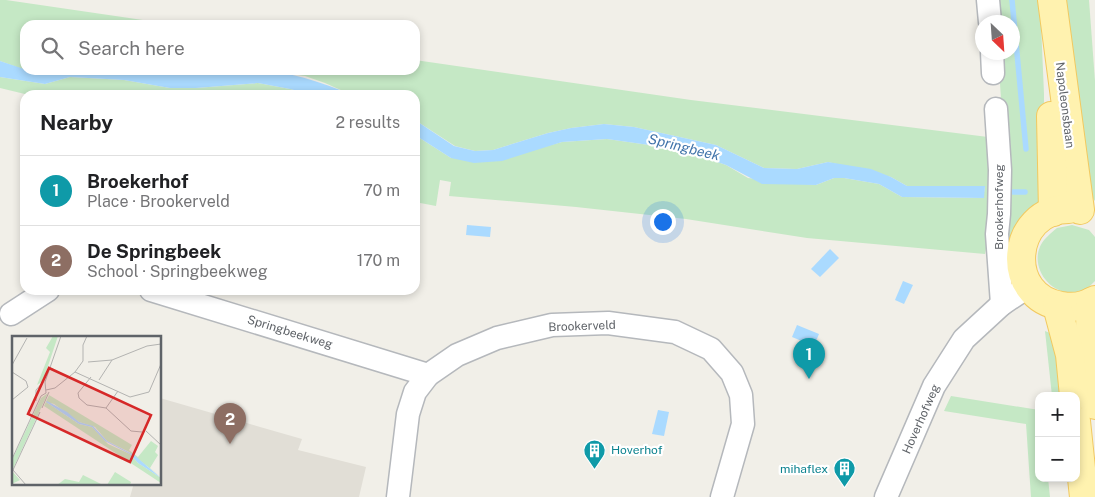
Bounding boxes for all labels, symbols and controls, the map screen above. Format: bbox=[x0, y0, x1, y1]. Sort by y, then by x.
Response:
north arrow bbox=[975, 15, 1020, 60]
search box bbox=[20, 20, 420, 75]
icon: search bbox=[38, 34, 66, 62]
text: Search here bbox=[78, 37, 185, 59]
street label: Napoleonsbaan bbox=[1053, 61, 1077, 149]
text: Nearby bbox=[40, 110, 113, 135]
text: 2 results bbox=[335, 113, 400, 132]
water label: Springbeek bbox=[647, 130, 722, 164]
street label: Brookerhofweg bbox=[992, 164, 1006, 250]
text: Broekerhof bbox=[87, 170, 188, 192]
text: 1 bbox=[53, 181, 59, 200]
text: 70 m bbox=[363, 181, 400, 200]
text: Place · Brookerveld bbox=[87, 192, 230, 211]
your location bbox=[650, 209, 676, 235]
text: De Springbeek bbox=[87, 240, 221, 262]
text: 2 bbox=[51, 251, 61, 270]
text: 170 m bbox=[357, 251, 400, 270]
text: School · Springbeekweg bbox=[87, 262, 268, 281]
street label: Springbeekweg bbox=[246, 312, 334, 352]
street label: Brookerveld bbox=[548, 318, 616, 334]
inset map bbox=[12, 336, 161, 484]
pin: 1 bbox=[793, 338, 825, 379]
street label: Hoverhofweg bbox=[899, 382, 943, 456]
map controls bbox=[1035, 392, 1080, 482]
button: + bbox=[1035, 392, 1080, 437]
pin: 2 bbox=[214, 403, 246, 444]
button: − bbox=[1035, 437, 1080, 482]
building icon: Hoverhof bbox=[583, 438, 607, 469]
place label: Hoverhof bbox=[611, 443, 663, 457]
building icon: mihaflex bbox=[832, 457, 856, 488]
place label: mihaflex bbox=[780, 462, 828, 476]

